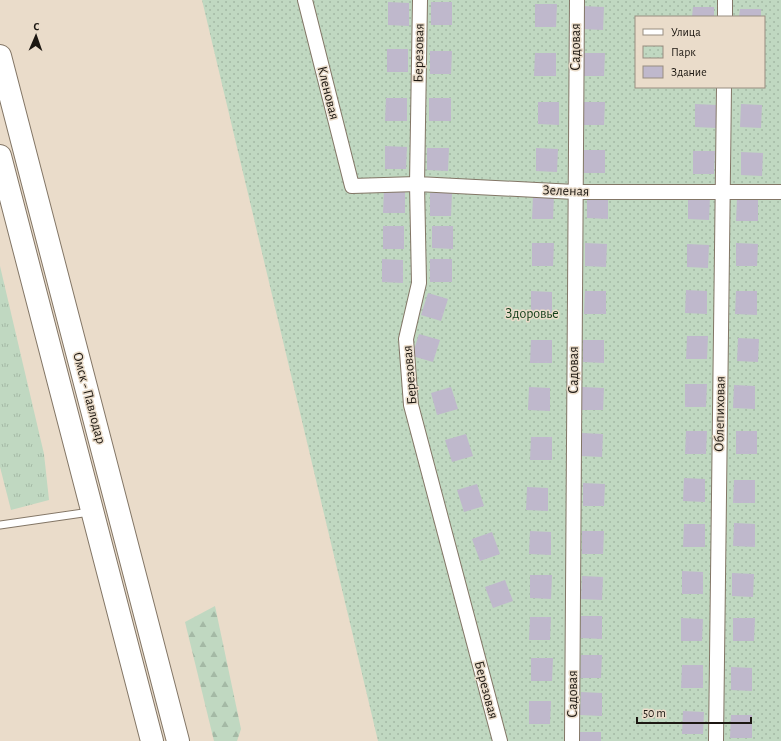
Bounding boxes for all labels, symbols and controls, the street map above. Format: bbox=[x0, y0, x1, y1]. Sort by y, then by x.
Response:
north arrow bbox=[16, 16, 56, 56]
legend bbox=[635, 16, 765, 88]
text: С bbox=[33, 21, 40, 32]
street label: Березовая bbox=[411, 23, 427, 83]
street label: Садовая bbox=[569, 23, 583, 71]
text: Улица bbox=[671, 26, 701, 38]
text: Парк bbox=[671, 46, 696, 58]
street label: Кленовая bbox=[315, 65, 341, 121]
text: Здание bbox=[671, 66, 707, 78]
street label: Зеленая bbox=[542, 183, 590, 199]
park label: Здоровье bbox=[505, 307, 559, 321]
street label: Березовая bbox=[400, 345, 420, 405]
street label: Садовая bbox=[567, 346, 581, 394]
street label: Омск - Павлодар bbox=[70, 351, 108, 445]
street label: Облепиховая bbox=[712, 376, 728, 452]
street label: Березовая bbox=[472, 659, 500, 721]
street label: Садовая bbox=[566, 670, 580, 718]
scale bar bbox=[637, 699, 751, 725]
text: 50 m bbox=[643, 707, 666, 719]

